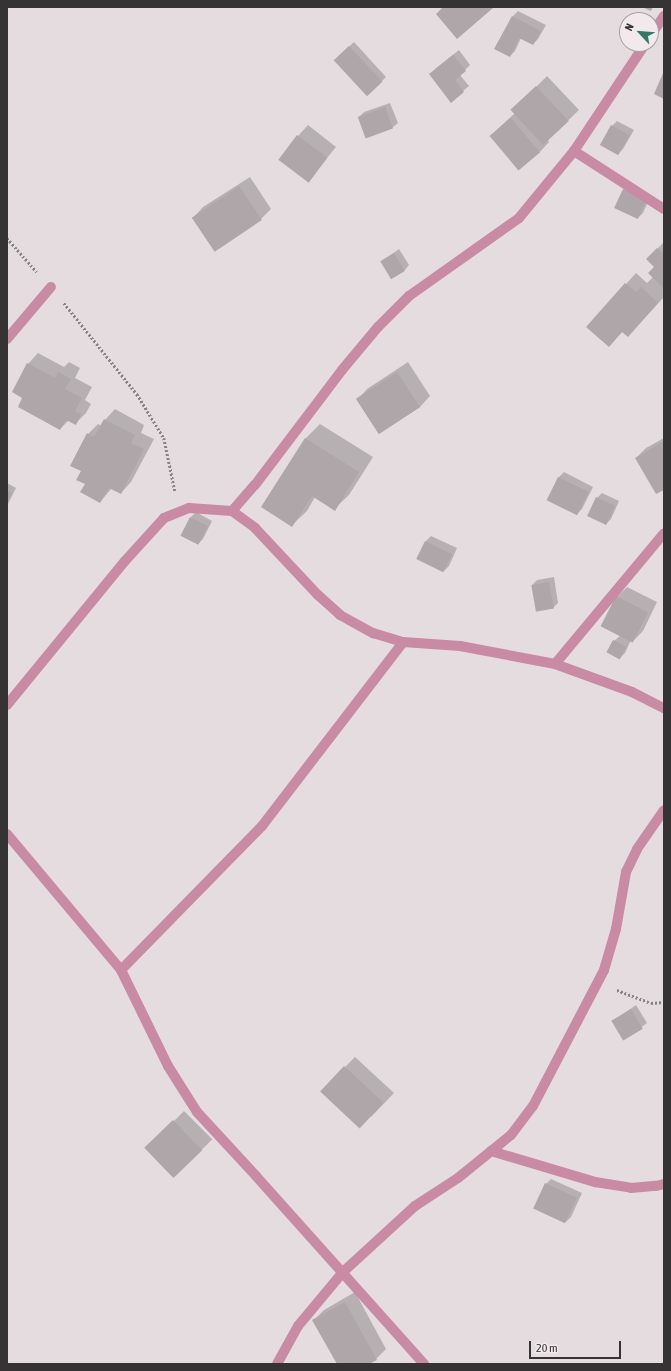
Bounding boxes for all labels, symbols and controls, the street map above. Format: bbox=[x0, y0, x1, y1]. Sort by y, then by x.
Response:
north arrow bbox=[619, 12, 659, 52]
text: N bbox=[622, 22, 636, 33]
scale bar bbox=[531, 1333, 623, 1359]
text: 20 m bbox=[536, 1341, 558, 1355]

